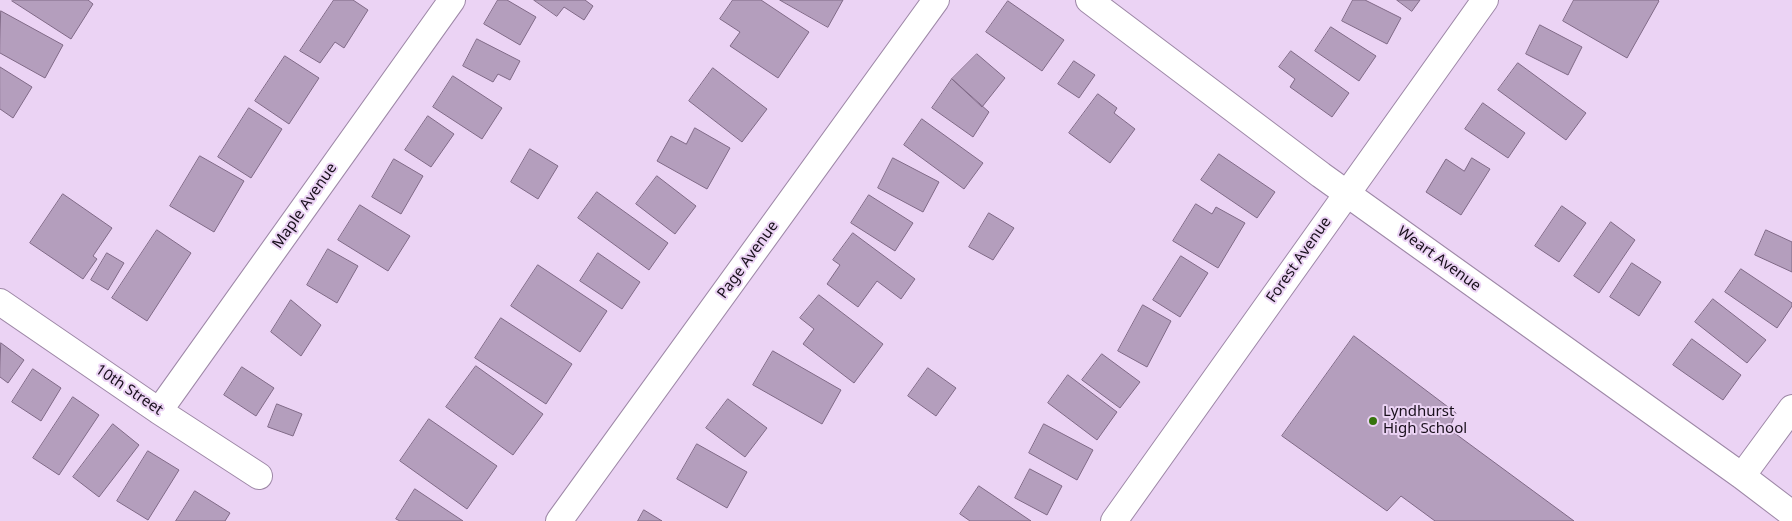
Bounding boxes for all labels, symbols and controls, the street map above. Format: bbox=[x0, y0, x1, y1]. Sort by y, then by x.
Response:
street label: Maple Avenue bbox=[269, 160, 341, 252]
street label: Forest Avenue bbox=[1263, 214, 1335, 306]
street label: Page Avenue bbox=[714, 218, 782, 302]
street label: Weart Avenue bbox=[1394, 223, 1484, 295]
street label: 10th Street bbox=[92, 361, 166, 419]
place label: Lyndhurst High School bbox=[1383, 403, 1467, 438]
marker: Lyndhurst High School bbox=[1367, 415, 1379, 427]

